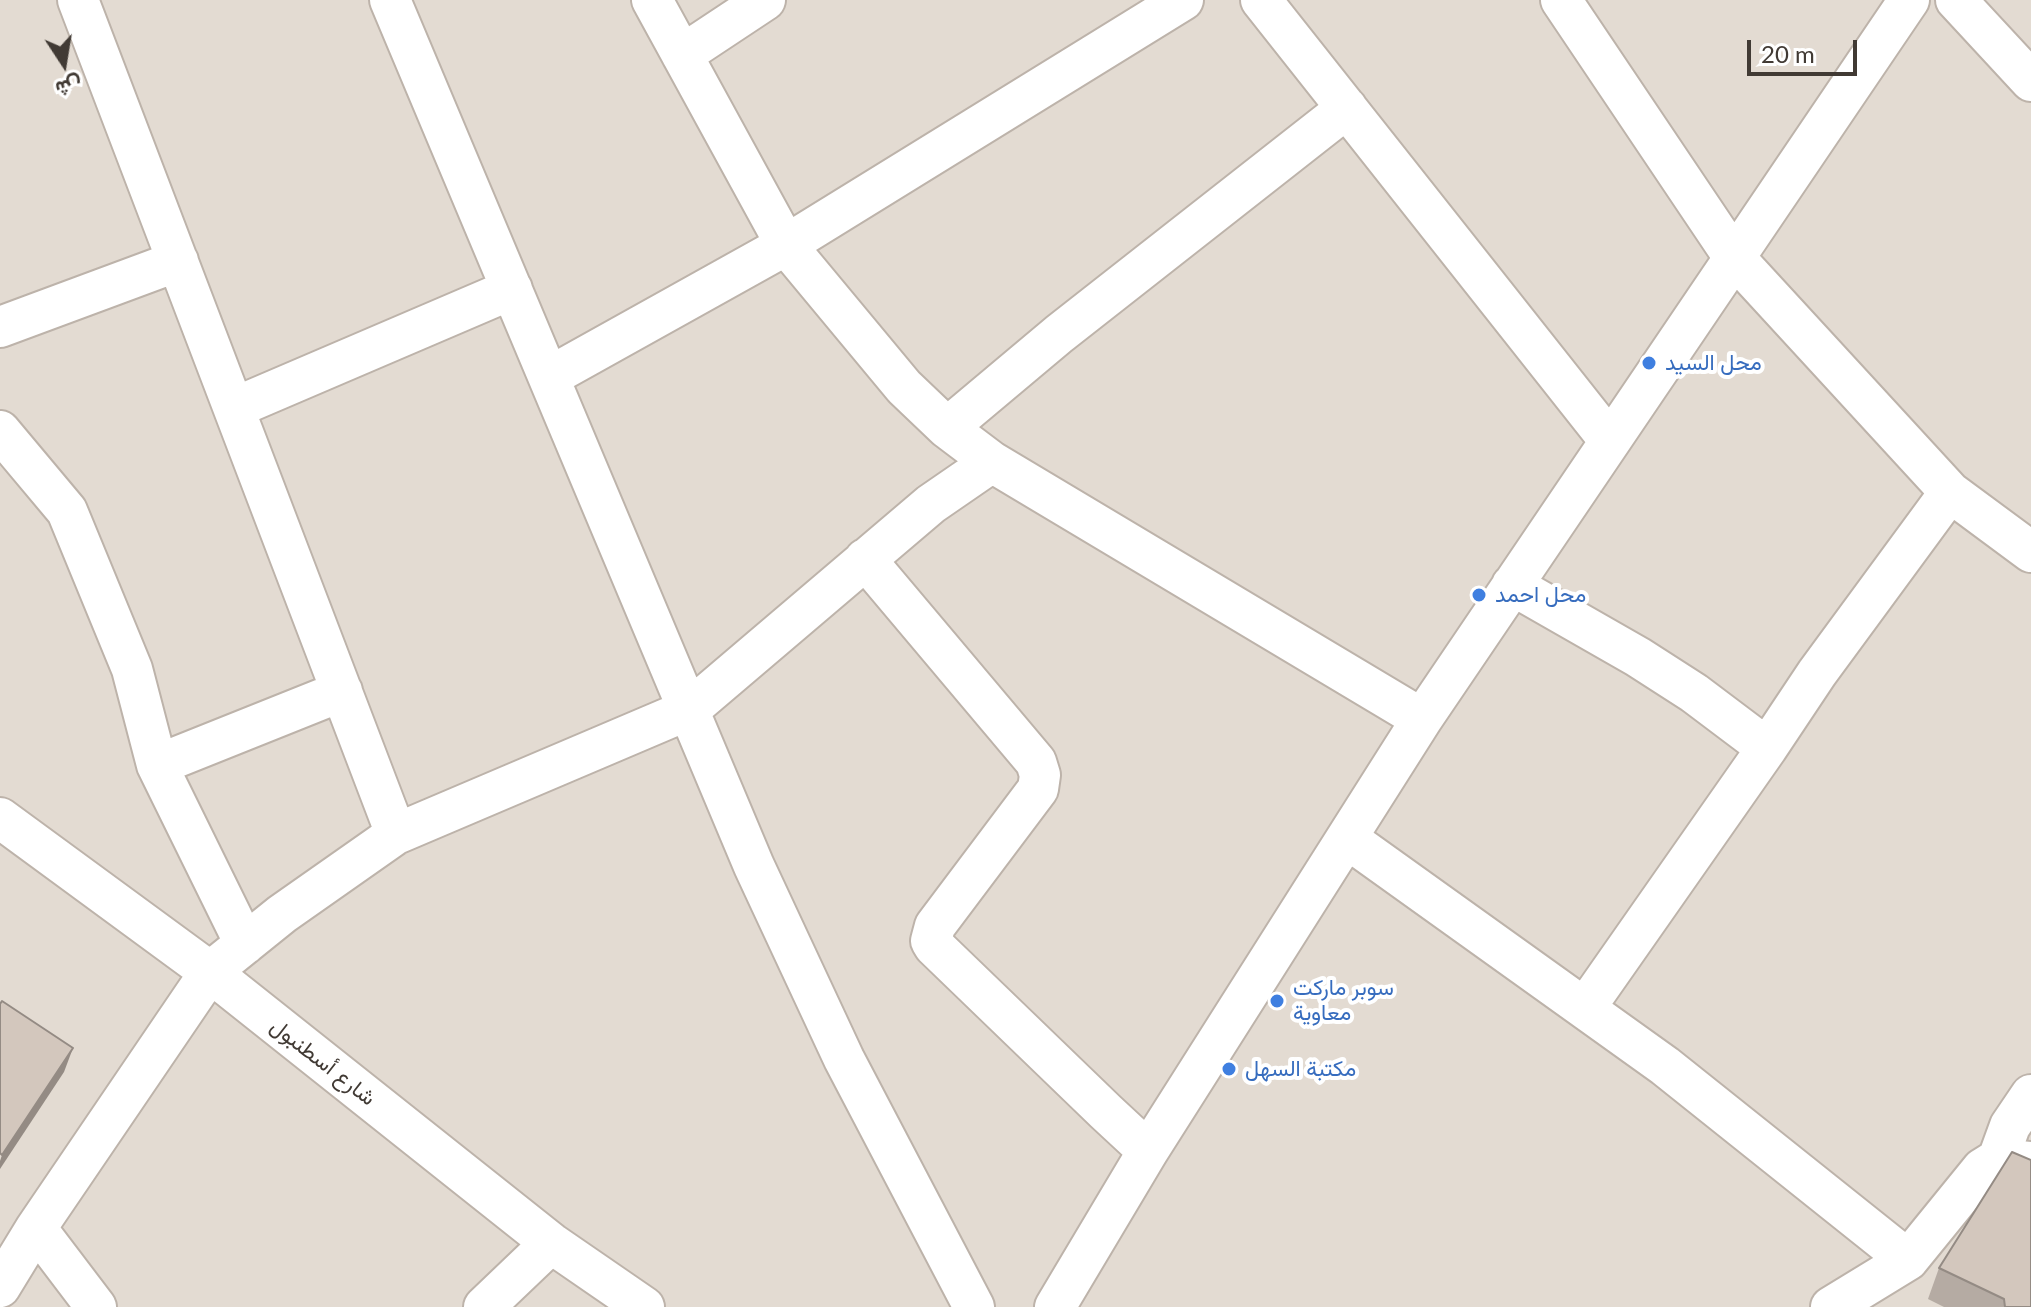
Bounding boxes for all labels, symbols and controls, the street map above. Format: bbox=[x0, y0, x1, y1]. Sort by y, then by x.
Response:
north arrow bbox=[24, 24, 104, 104]
scale bar bbox=[1751, 24, 1861, 74]
text: 20 m bbox=[1761, 39, 1815, 68]
text: ش bbox=[53, 72, 85, 104]
place label: محل السيد bbox=[1665, 350, 1762, 376]
marker: محل السيد bbox=[1640, 354, 1658, 372]
place label: محل احمد bbox=[1495, 582, 1586, 608]
marker: محل احمد bbox=[1470, 586, 1488, 604]
place label: سوبر ماركت معاوية bbox=[1293, 975, 1394, 1026]
marker: سوبر ماركت معاوية bbox=[1268, 992, 1286, 1010]
street label: شارع أسطنبول bbox=[265, 1013, 381, 1111]
place label: مكتبة السهل bbox=[1245, 1056, 1356, 1082]
marker: مكتبة السهل bbox=[1220, 1060, 1238, 1078]

